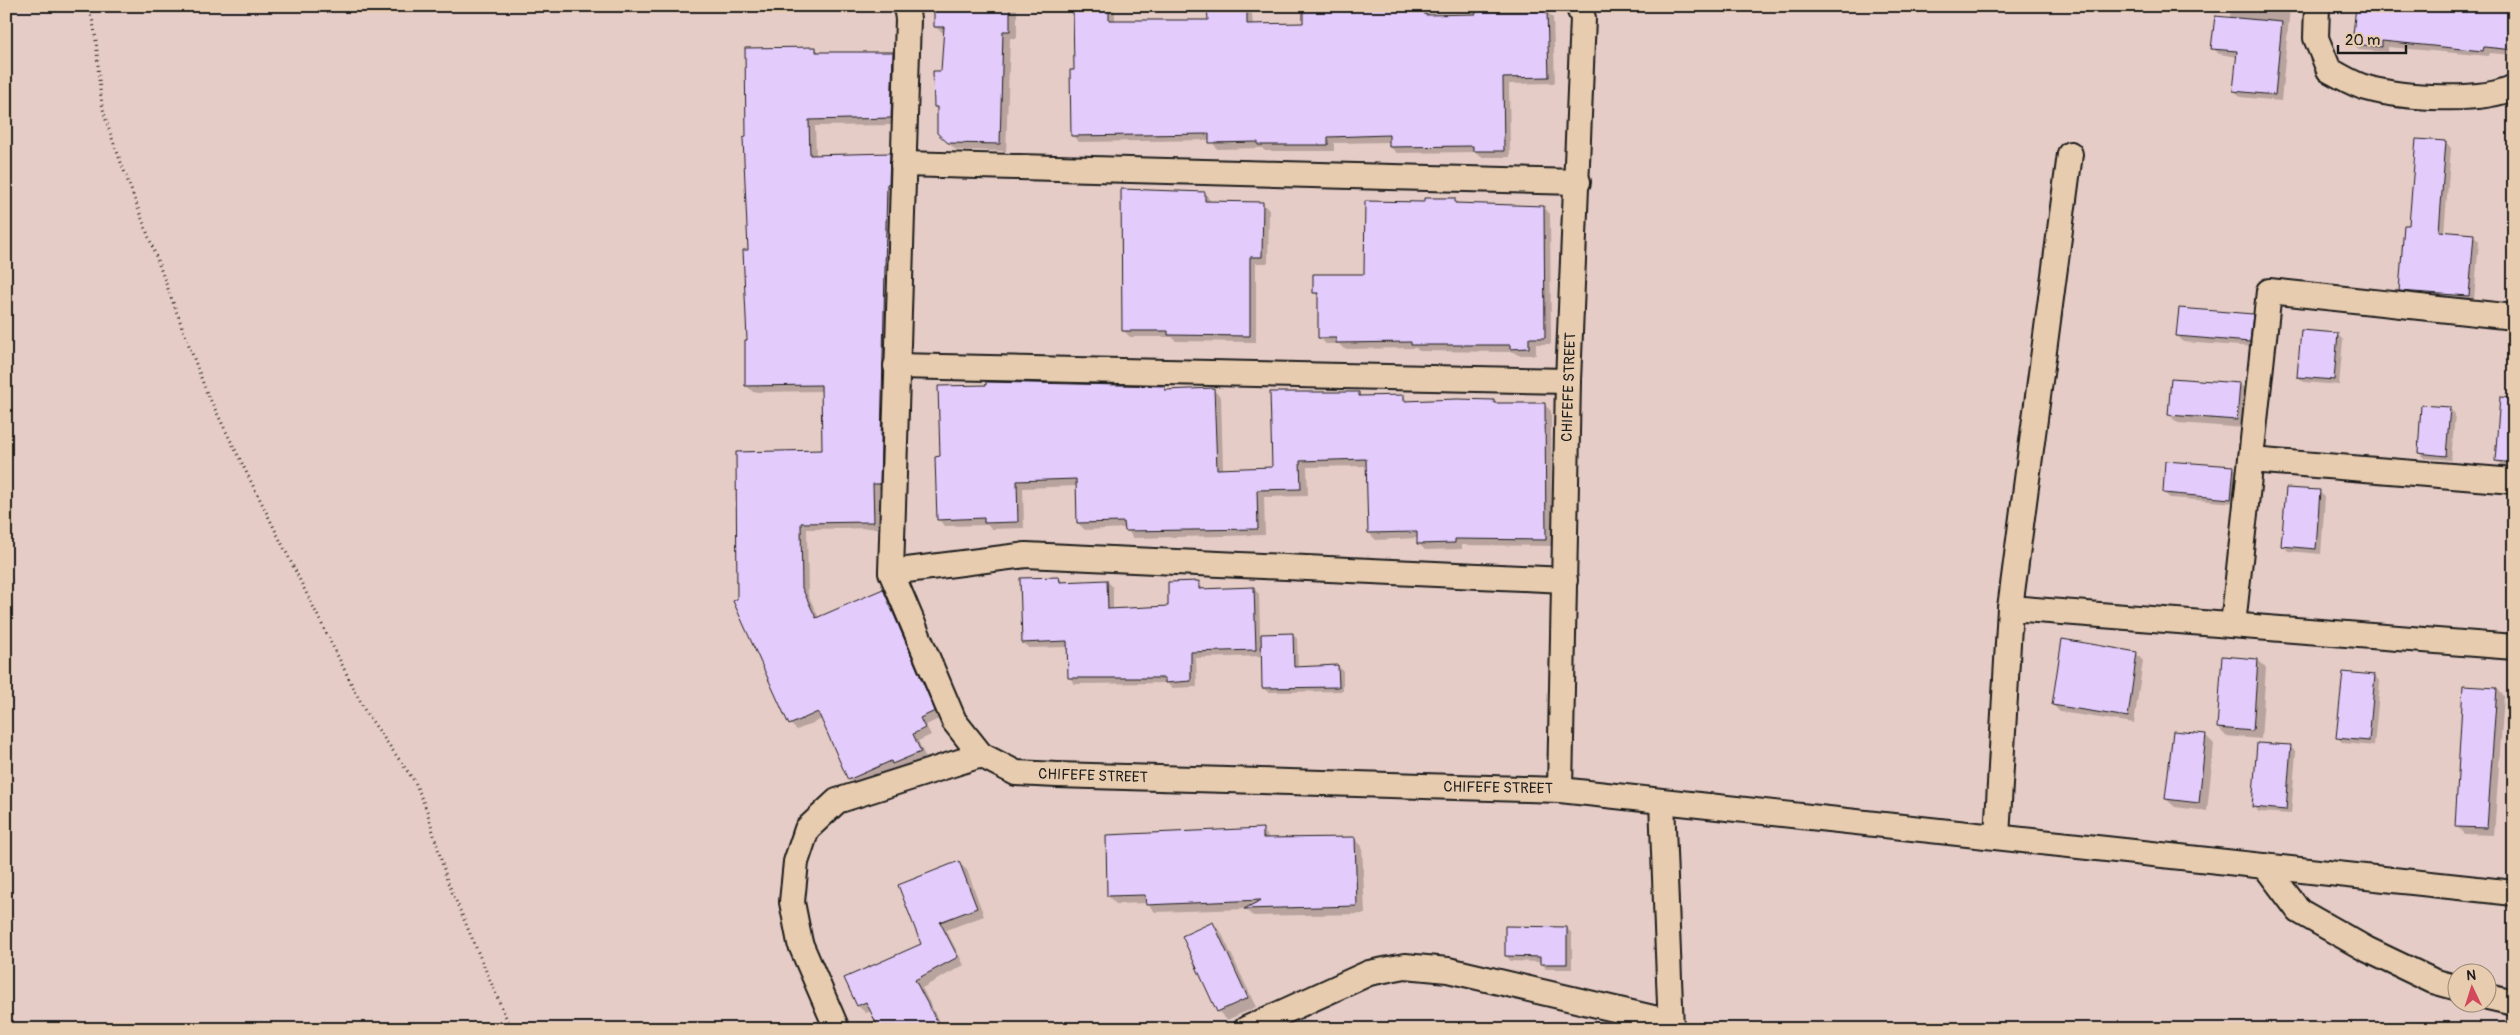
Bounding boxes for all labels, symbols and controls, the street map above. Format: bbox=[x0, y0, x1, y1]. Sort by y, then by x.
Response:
scale bar bbox=[2338, 22, 2405, 54]
text: 20 m bbox=[2345, 31, 2380, 50]
street label: CHIFEFE STREET bbox=[1558, 332, 1580, 442]
street label: CHIFEFE STREET bbox=[1038, 765, 1148, 787]
street label: CHIFEFE STREET bbox=[1443, 778, 1553, 798]
north arrow bbox=[2448, 962, 2498, 1012]
text: N bbox=[2466, 967, 2476, 984]

